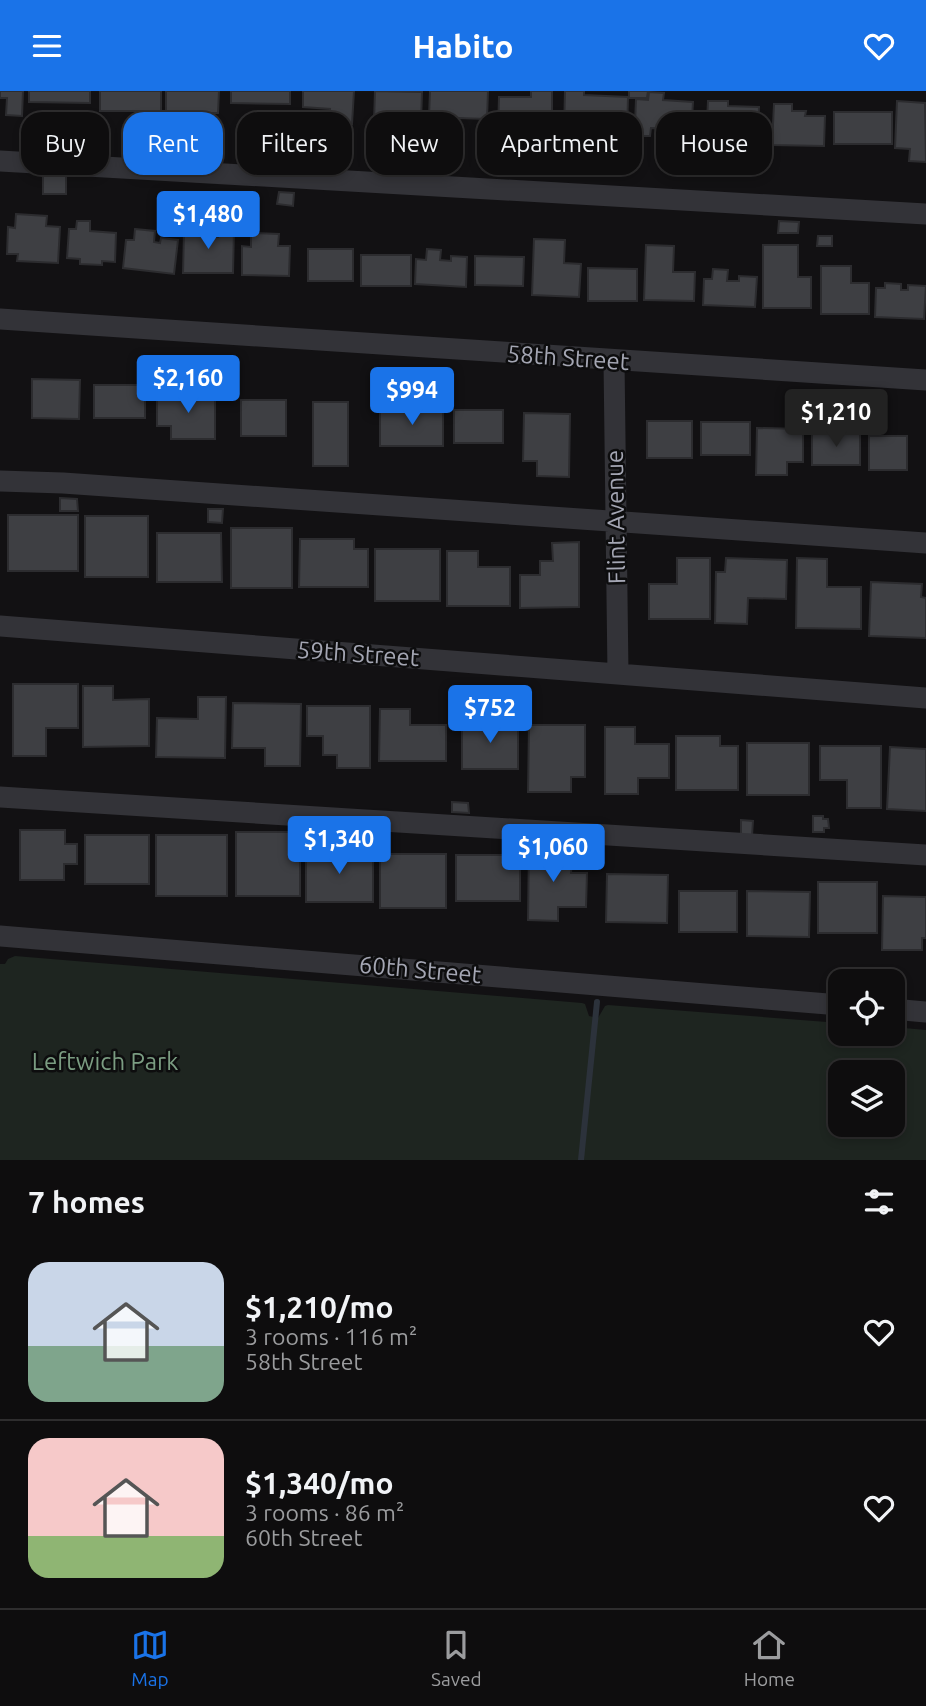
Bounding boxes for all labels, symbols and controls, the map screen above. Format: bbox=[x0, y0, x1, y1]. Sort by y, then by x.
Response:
icon: menu bbox=[28, 27, 66, 65]
icon: heart bbox=[860, 27, 898, 65]
text: Habito bbox=[412, 28, 514, 64]
chip: Buy bbox=[21, 112, 109, 175]
chip: Rent bbox=[123, 112, 223, 175]
chip: Filters bbox=[237, 112, 352, 175]
chip: New bbox=[366, 112, 463, 175]
chip: Apartment bbox=[477, 112, 642, 175]
chip: House bbox=[656, 112, 772, 175]
pin: $1,480 bbox=[151, 191, 265, 251]
text: $1,480 bbox=[173, 201, 243, 226]
street label: 58th Street bbox=[506, 340, 631, 375]
pin: $2,160 bbox=[131, 355, 245, 415]
text: $2,160 bbox=[153, 365, 223, 390]
pin: $994 bbox=[371, 367, 453, 427]
text: $994 bbox=[386, 377, 438, 402]
pin: $1,210 bbox=[779, 389, 893, 449]
text: $1,210 bbox=[801, 399, 871, 424]
street label: Flint Avenue bbox=[601, 450, 630, 584]
street label: 59th Street bbox=[296, 636, 421, 671]
pin: $752 bbox=[449, 685, 531, 745]
text: $752 bbox=[464, 695, 516, 720]
pin: $1,340 bbox=[282, 817, 396, 876]
pin: $1,060 bbox=[496, 825, 610, 884]
text: $1,340 bbox=[304, 826, 374, 851]
text: $1,060 bbox=[518, 834, 588, 859]
street label: 60th Street bbox=[358, 951, 483, 988]
map controls bbox=[828, 969, 905, 1137]
button: locate bbox=[828, 969, 905, 1046]
park label: Leftwich Park bbox=[32, 1048, 178, 1075]
button: layers bbox=[828, 1060, 905, 1137]
icon: filters bbox=[860, 1183, 898, 1221]
text: 7 homes bbox=[28, 1185, 145, 1219]
icon: home bbox=[84, 1290, 168, 1374]
text: $1,210/mo bbox=[245, 1290, 394, 1324]
icon: heart bbox=[860, 1313, 898, 1351]
text: 3 rooms · 116 m² bbox=[245, 1324, 417, 1349]
text: 58th Street bbox=[245, 1349, 363, 1374]
icon: home bbox=[84, 1466, 168, 1550]
text: $1,340/mo bbox=[245, 1466, 394, 1500]
icon: heart bbox=[860, 1489, 898, 1527]
text: 3 rooms · 86 m² bbox=[245, 1500, 404, 1525]
text: 60th Street bbox=[245, 1525, 363, 1550]
tab: Map bbox=[131, 1626, 169, 1690]
tab: Saved bbox=[431, 1626, 482, 1690]
tab: Home bbox=[744, 1626, 795, 1690]

